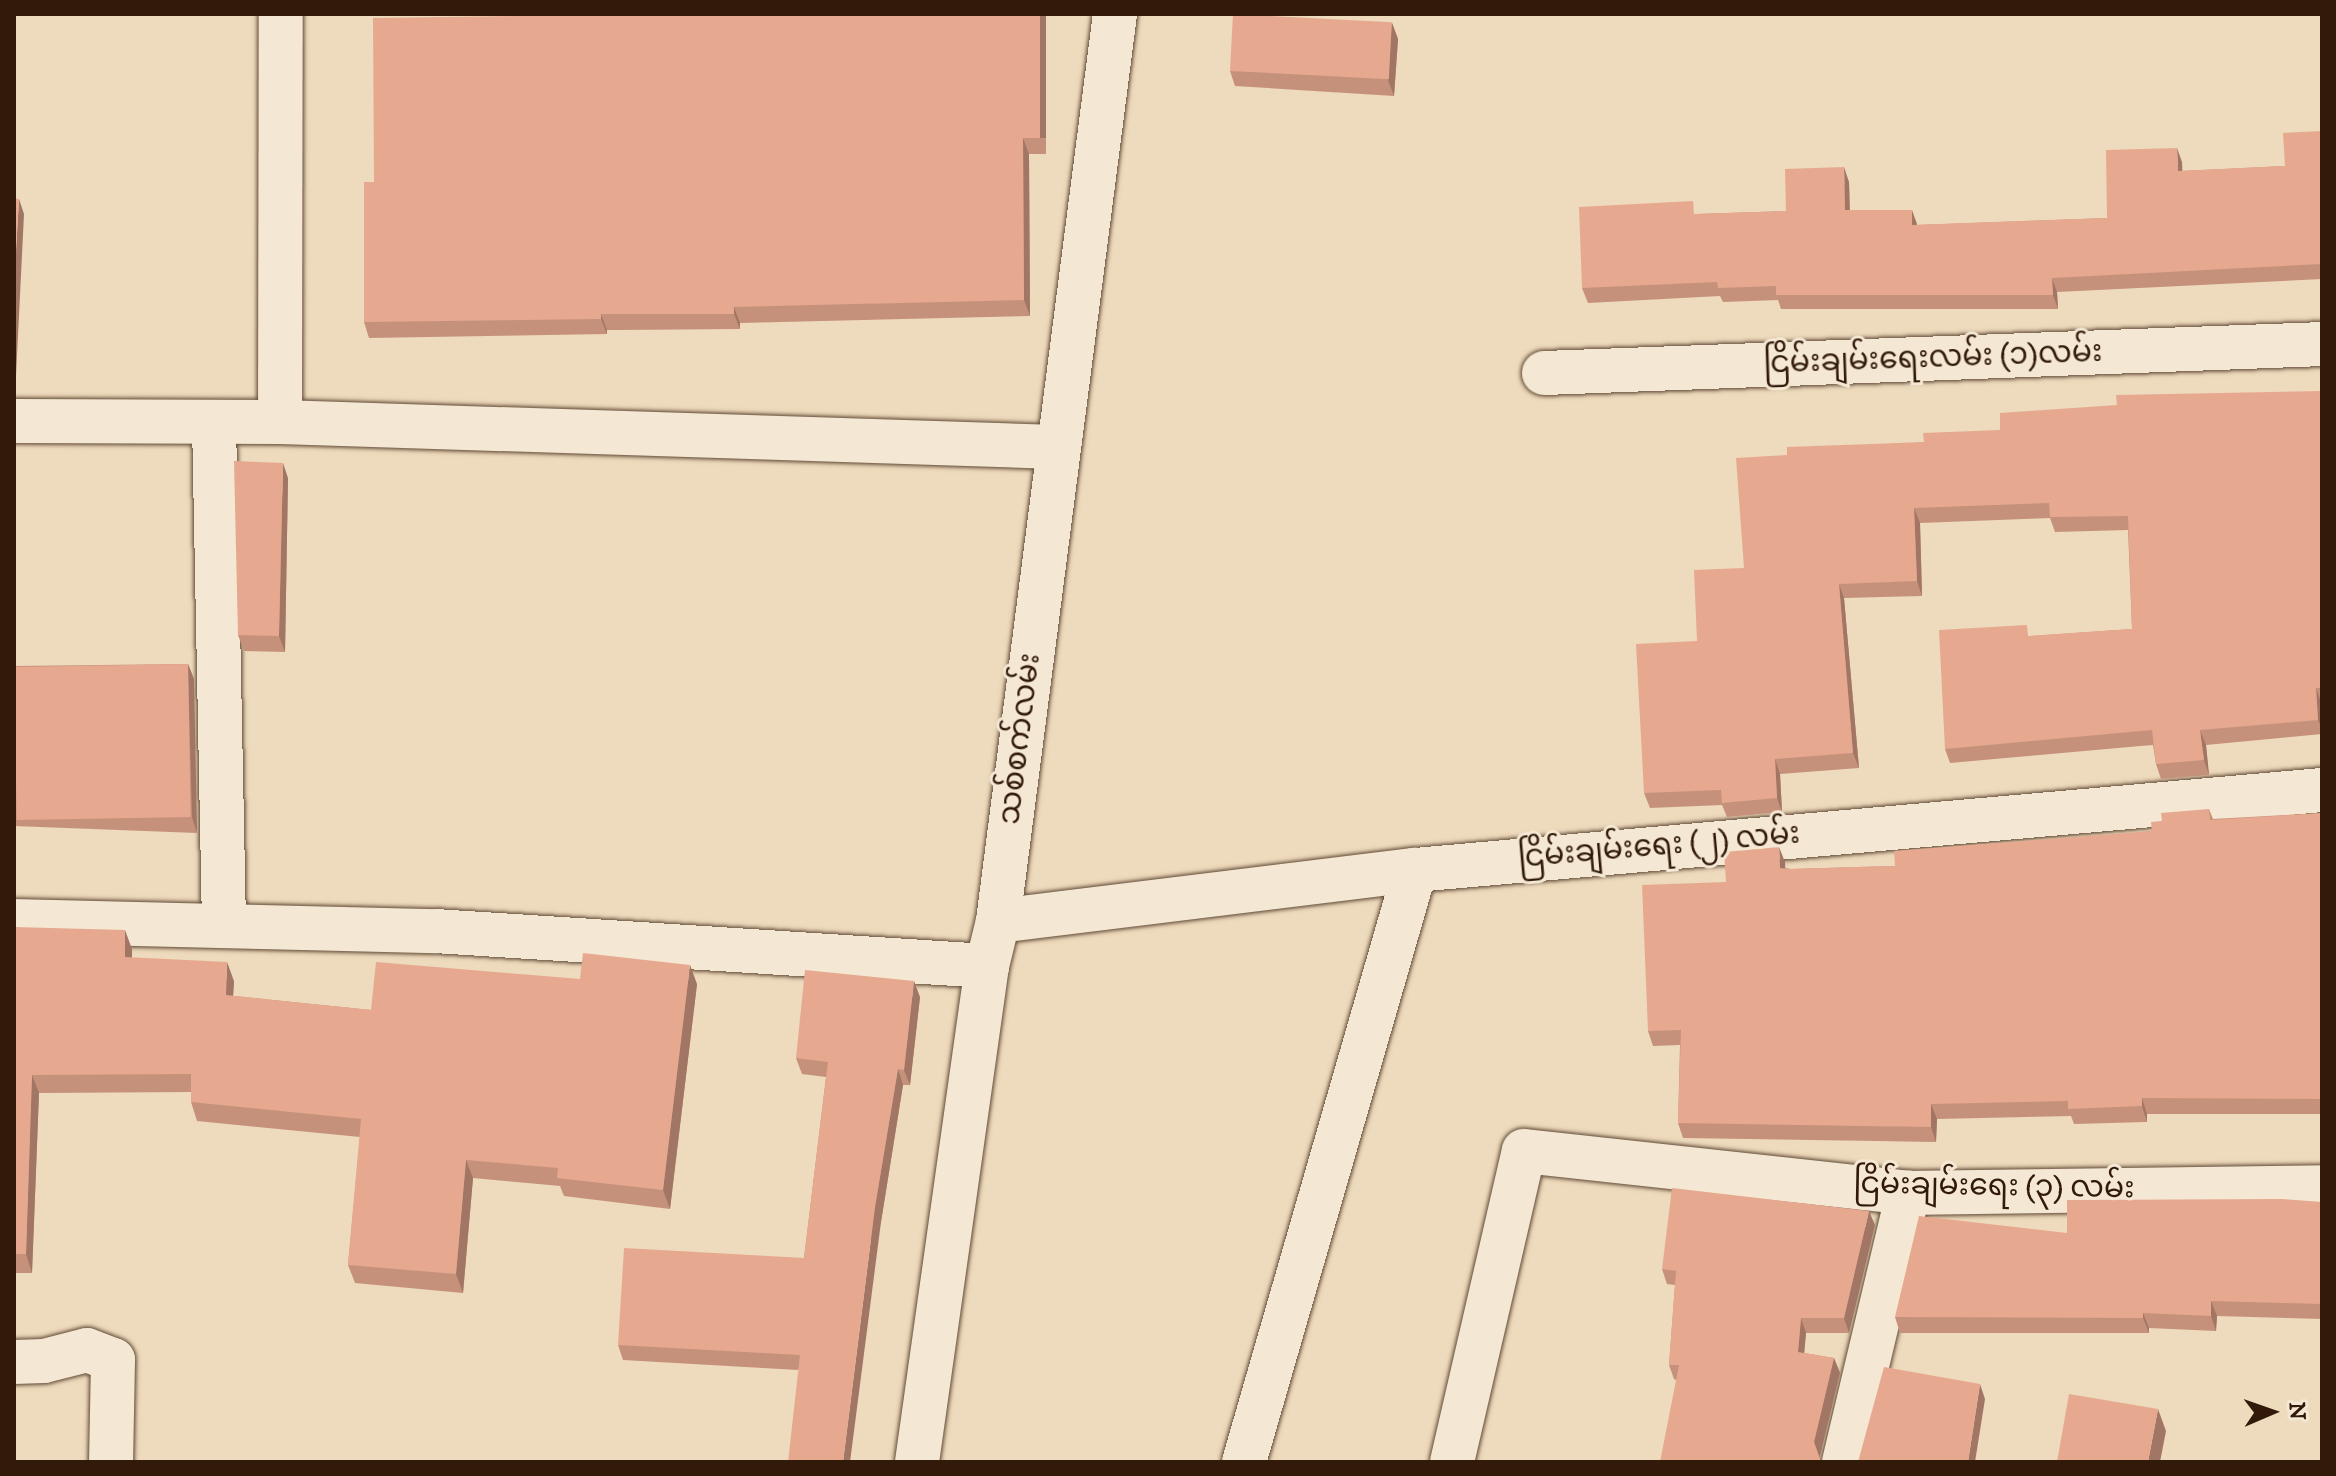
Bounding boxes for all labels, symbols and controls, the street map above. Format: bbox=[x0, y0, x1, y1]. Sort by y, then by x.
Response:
street label: ငြိမ်းချမ်းရေးလမ်း (၁)လမ်း bbox=[1763, 335, 2103, 383]
street label: သစ်စက်လမ်း bbox=[993, 651, 1049, 827]
street label: ငြိမ်းချမ်းရေး (၂) လမ်း bbox=[1517, 817, 1801, 877]
street label: ငြိမ်းချမ်းရေး (၃) လမ်း bbox=[1853, 1167, 2135, 1207]
north arrow bbox=[2232, 1372, 2312, 1452]
text: N bbox=[2283, 1402, 2310, 1421]

